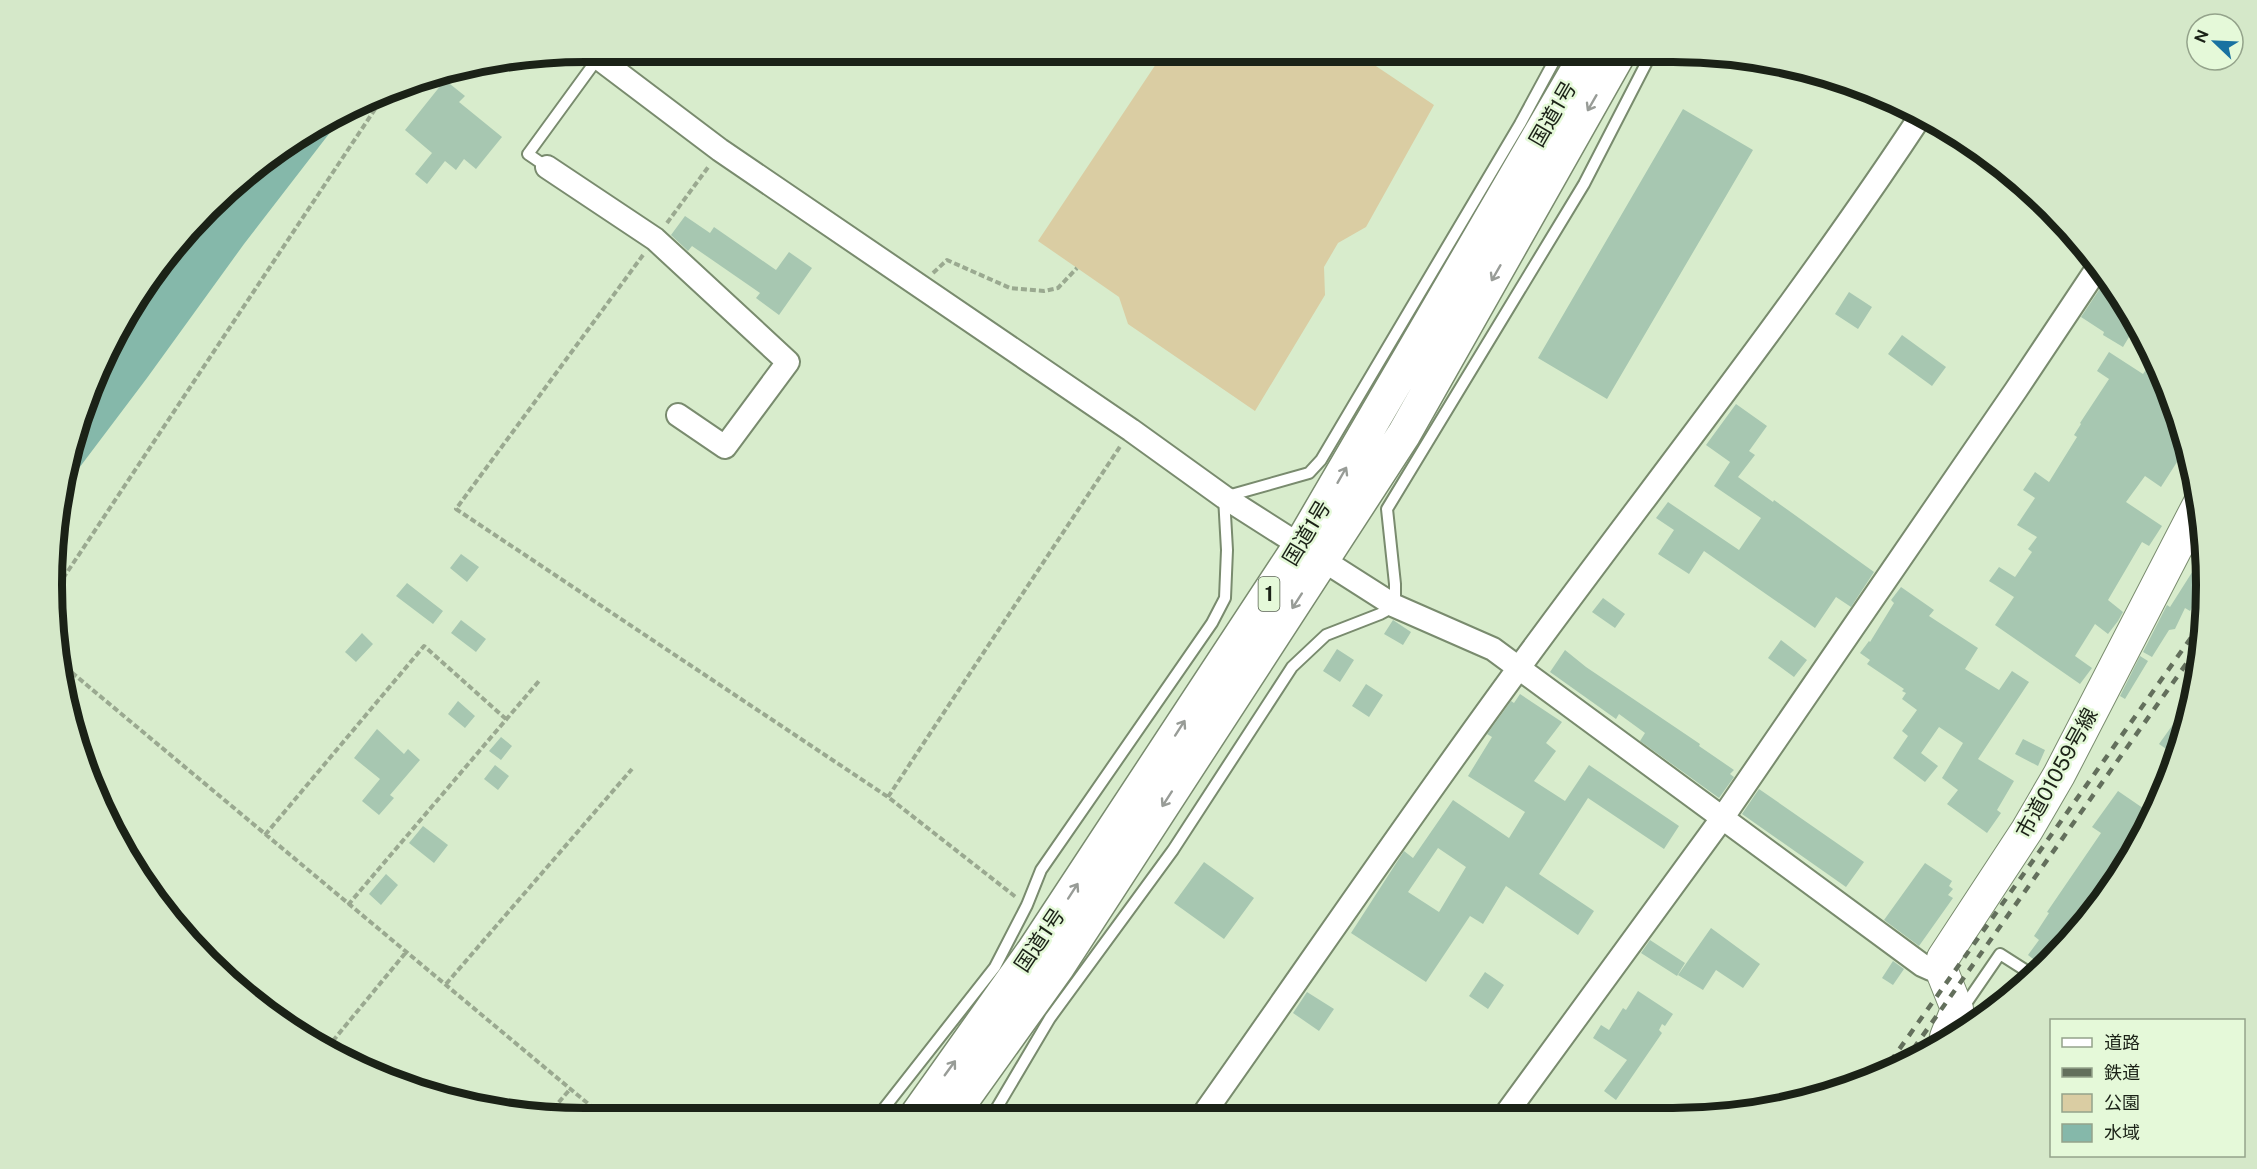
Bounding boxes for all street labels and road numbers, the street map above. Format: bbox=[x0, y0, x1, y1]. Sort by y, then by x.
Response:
street label: 国道1号 bbox=[1524, 77, 1581, 151]
street label: 国道1号 bbox=[1277, 496, 1336, 570]
road number: 1 bbox=[1258, 577, 1280, 611]
street label: 市道01059号線 bbox=[2011, 703, 2103, 842]
street label: 国道1号 bbox=[1009, 903, 1070, 976]

